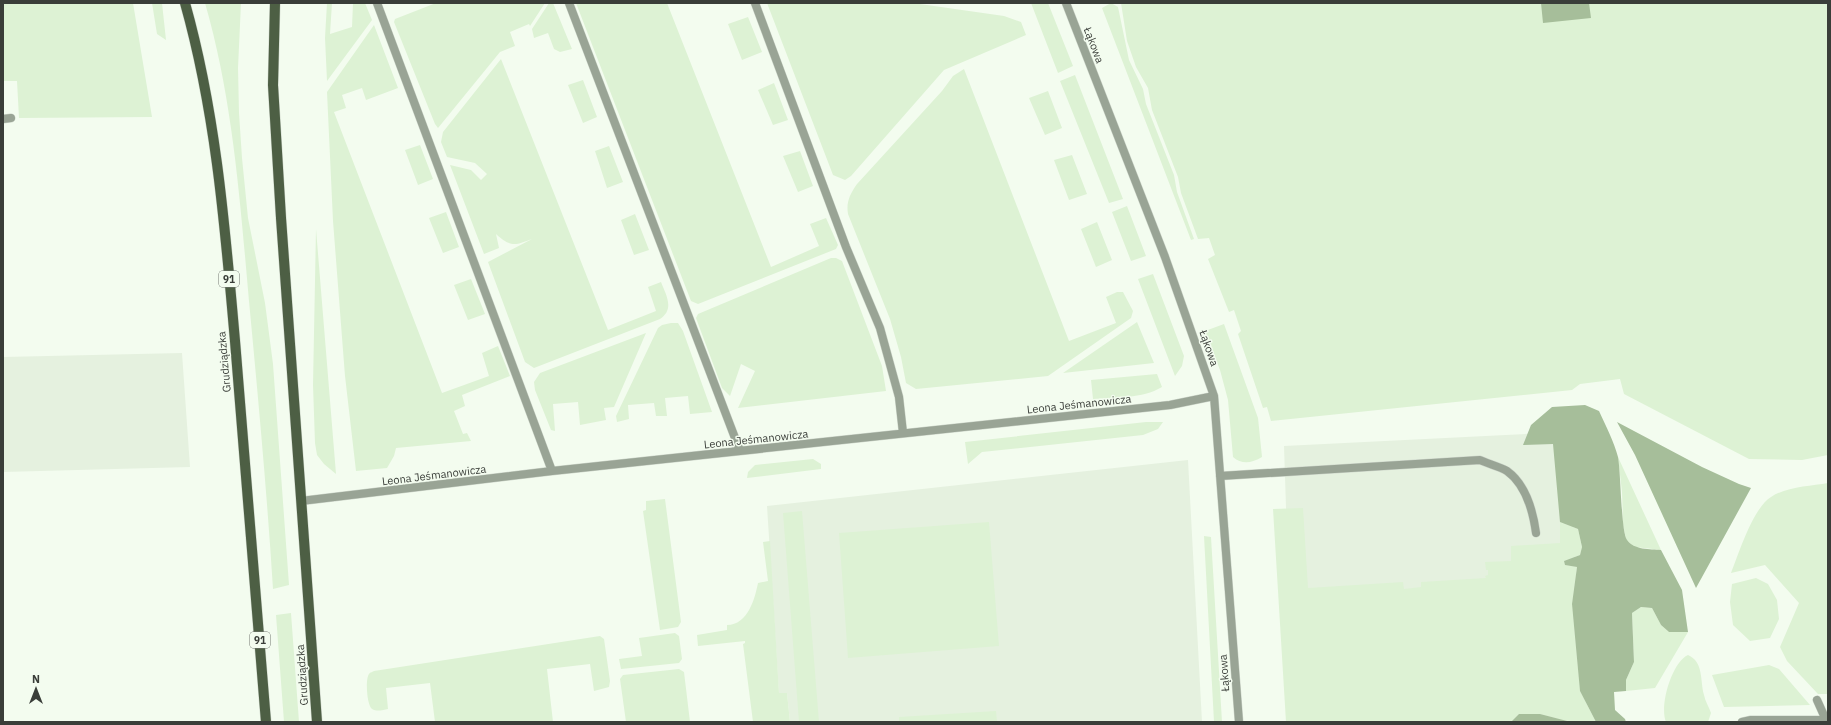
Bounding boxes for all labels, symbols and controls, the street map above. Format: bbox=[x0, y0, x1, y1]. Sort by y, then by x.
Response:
street label: Łąkowa bbox=[1080, 24, 1107, 65]
road number: 91 bbox=[219, 271, 239, 287]
street label: Łąkowa bbox=[1196, 327, 1222, 368]
street label: Grudziądzka bbox=[214, 331, 234, 393]
street label: Leona Jeśmanowicza bbox=[1026, 392, 1132, 416]
street label: Leona Jeśmanowicza bbox=[703, 427, 809, 451]
street label: Leona Jeśmanowicza bbox=[381, 462, 487, 488]
road number: 91 bbox=[250, 632, 270, 648]
street label: Grudziądzka bbox=[293, 644, 311, 706]
street label: Łąkowa bbox=[1216, 654, 1232, 693]
north arrow bbox=[16, 669, 56, 709]
text: N bbox=[32, 672, 40, 686]

